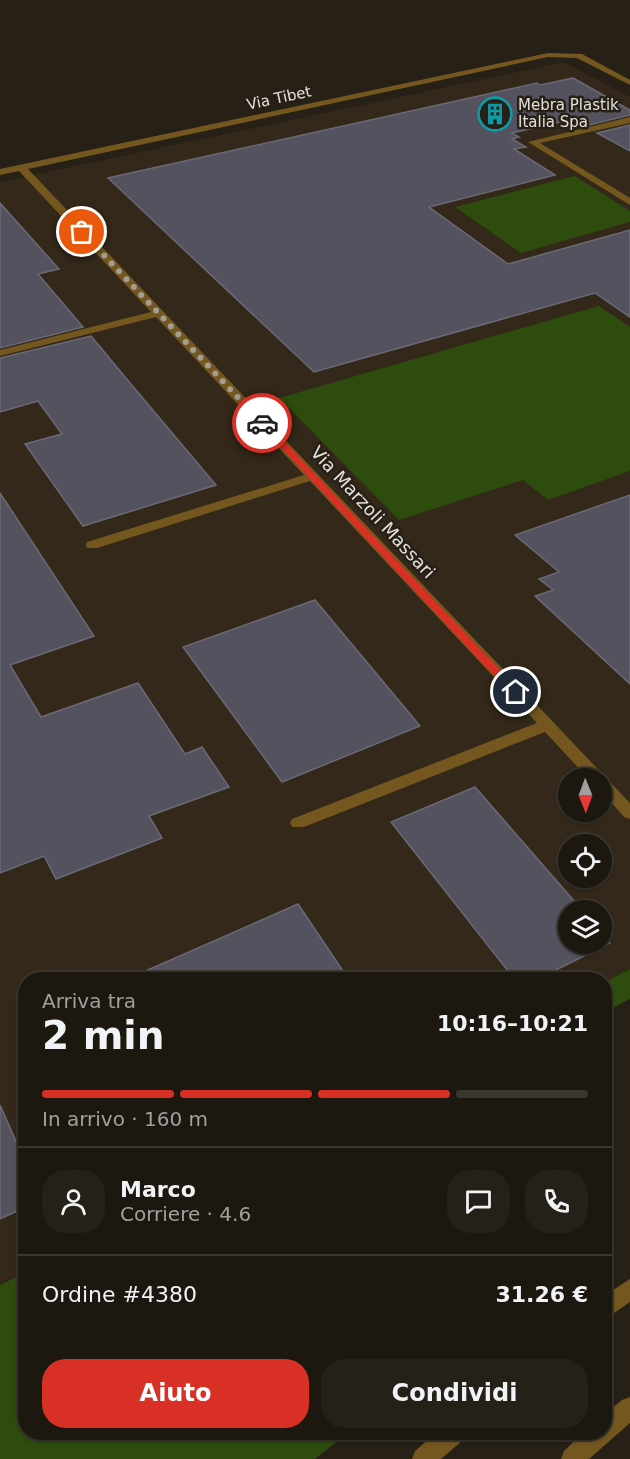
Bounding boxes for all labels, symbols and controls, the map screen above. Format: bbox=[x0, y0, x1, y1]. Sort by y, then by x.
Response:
street label: Via Tibet bbox=[245, 82, 313, 114]
building icon: Mebra Plastik Italia Spa bbox=[477, 96, 513, 132]
place label: Mebra Plastik Italia Spa bbox=[518, 96, 619, 131]
pin bbox=[56, 206, 107, 257]
icon: bag bbox=[65, 215, 98, 248]
courier bbox=[232, 393, 292, 453]
icon: car bbox=[246, 407, 279, 440]
street label: Via Marzoli Massari bbox=[306, 442, 440, 582]
pin bbox=[490, 666, 541, 717]
icon: home bbox=[499, 675, 532, 708]
north arrow bbox=[558, 768, 612, 822]
map controls bbox=[558, 768, 612, 954]
button: locate bbox=[558, 834, 612, 888]
button: layers bbox=[558, 900, 612, 954]
text: Arriva tra bbox=[42, 989, 136, 1013]
text: 10:16–10:21 bbox=[437, 1011, 588, 1036]
text: 2 min bbox=[42, 1013, 164, 1058]
text: In arrivo · 160 m bbox=[42, 1107, 208, 1131]
button: person bbox=[42, 1170, 105, 1233]
button: chat bbox=[447, 1170, 510, 1233]
button: phone bbox=[525, 1170, 588, 1233]
text: Marco bbox=[120, 1177, 196, 1202]
text: Corriere · 4.6 bbox=[120, 1202, 251, 1226]
text: Ordine #4380 bbox=[42, 1282, 197, 1307]
text: 31.26 € bbox=[495, 1282, 588, 1307]
button: Aiuto bbox=[42, 1359, 309, 1428]
button: Condividi bbox=[321, 1359, 588, 1428]

